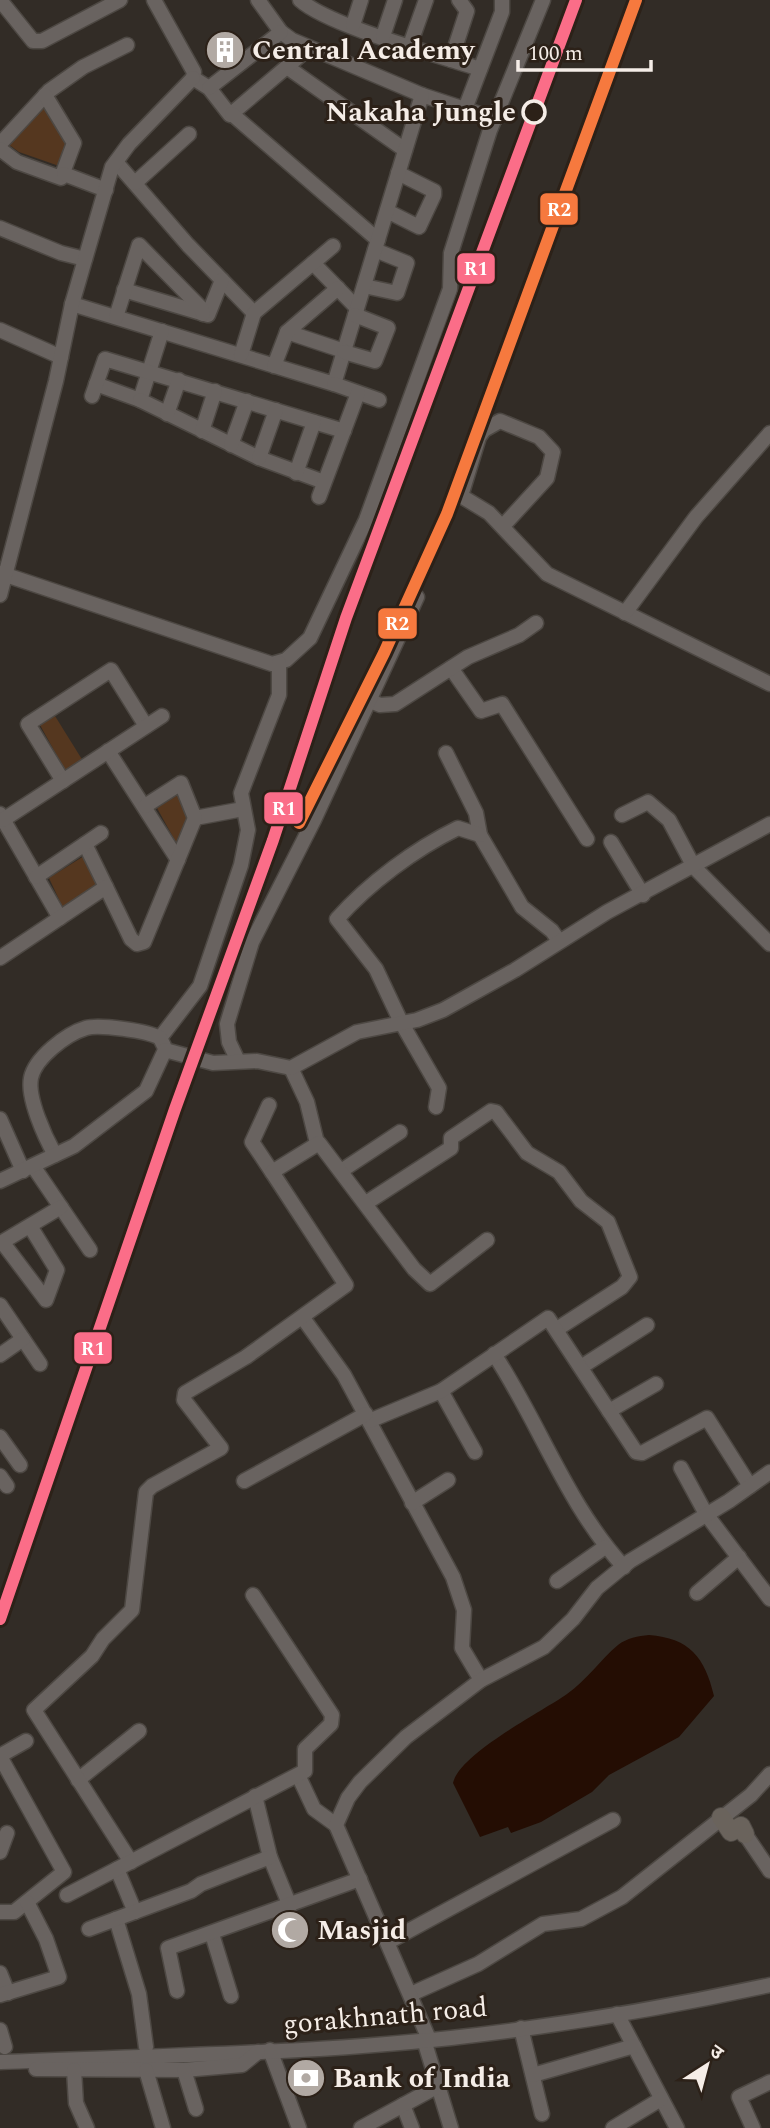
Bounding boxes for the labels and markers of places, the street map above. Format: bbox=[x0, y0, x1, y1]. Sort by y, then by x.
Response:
building icon: Central Academy bbox=[204, 29, 246, 71]
place label: Central Academy bbox=[252, 29, 476, 72]
place label: Nakaha Jungle bbox=[326, 91, 516, 134]
marker: Nakaha Jungle bbox=[522, 100, 546, 124]
mosque icon: Masjid bbox=[269, 1909, 311, 1951]
place label: Masjid bbox=[317, 1909, 406, 1952]
bank icon: Bank of India bbox=[285, 2057, 327, 2099]
place label: Bank of India bbox=[333, 2057, 511, 2100]

